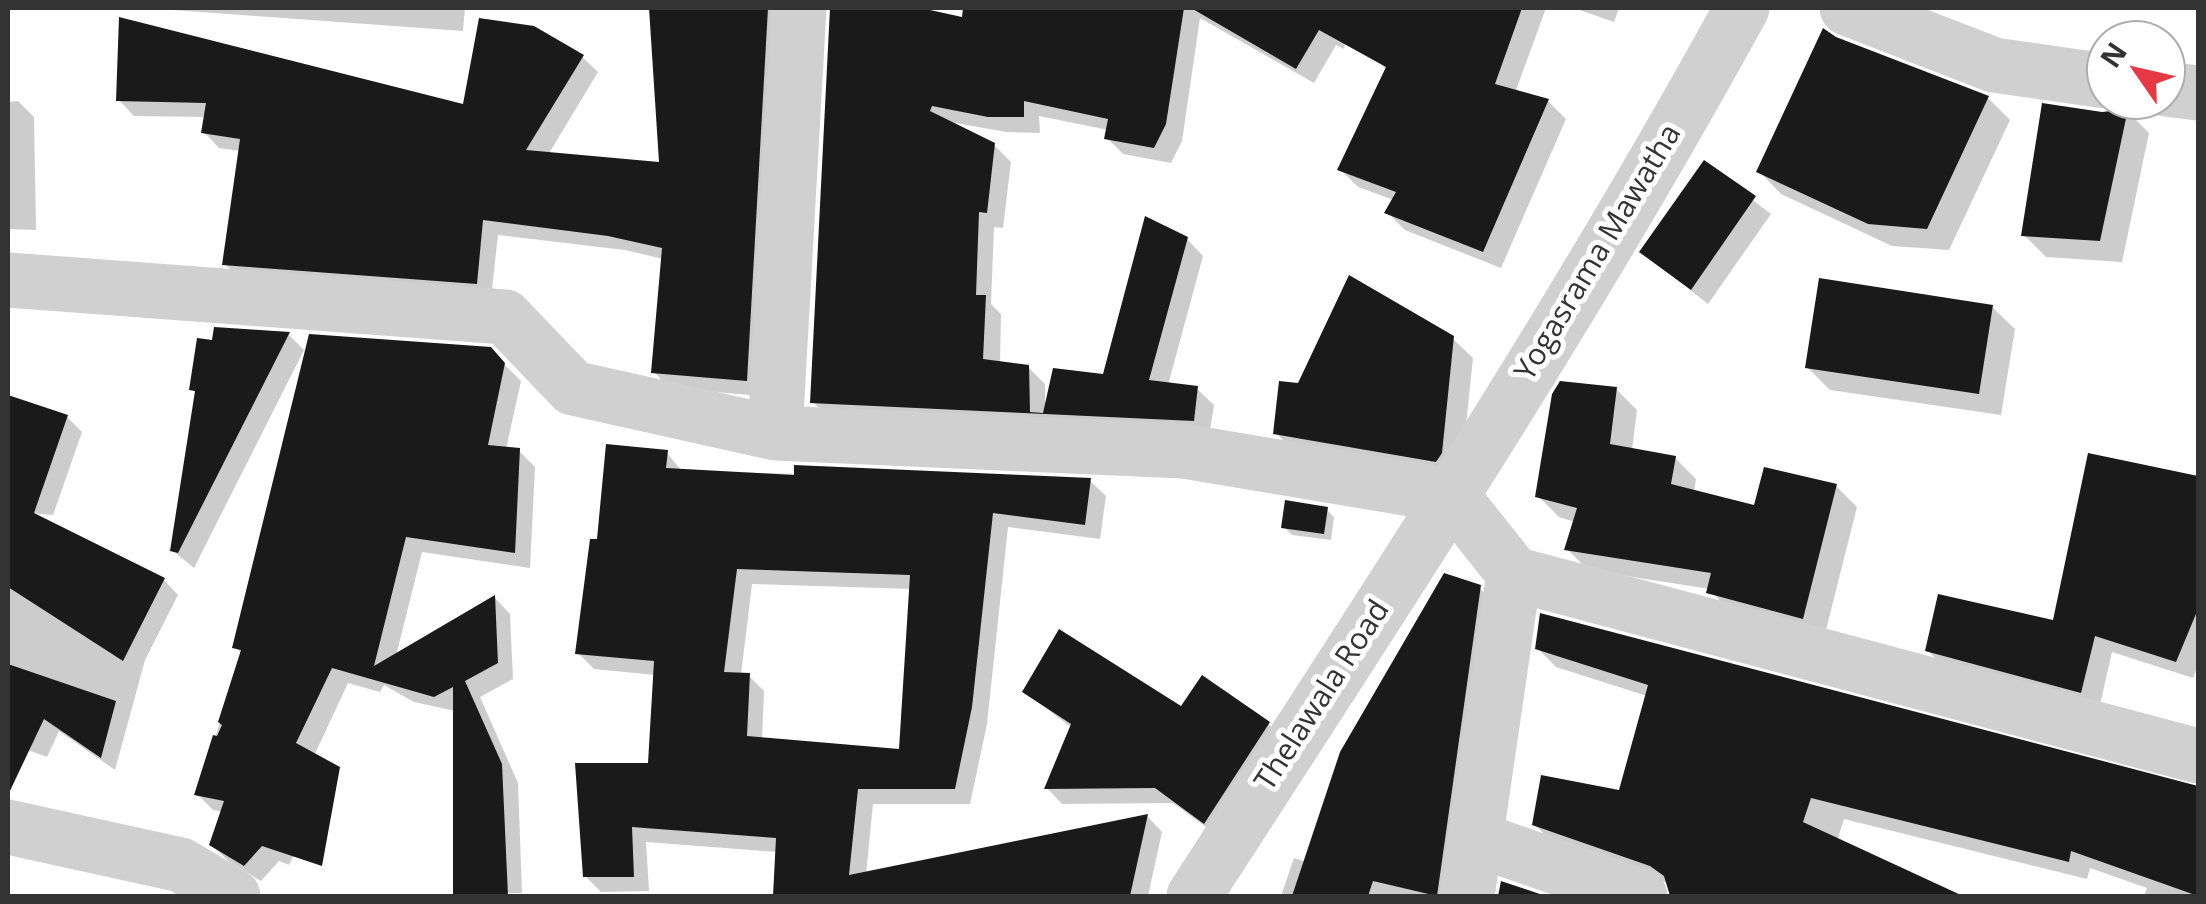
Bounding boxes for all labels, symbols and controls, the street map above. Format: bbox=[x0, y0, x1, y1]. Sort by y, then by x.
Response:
north arrow bbox=[2086, 20, 2186, 120]
text: N bbox=[2091, 34, 2135, 74]
street label: Yogasrama Mawatha bbox=[1508, 118, 1690, 388]
street label: Thelawala Road bbox=[1248, 594, 1398, 798]

